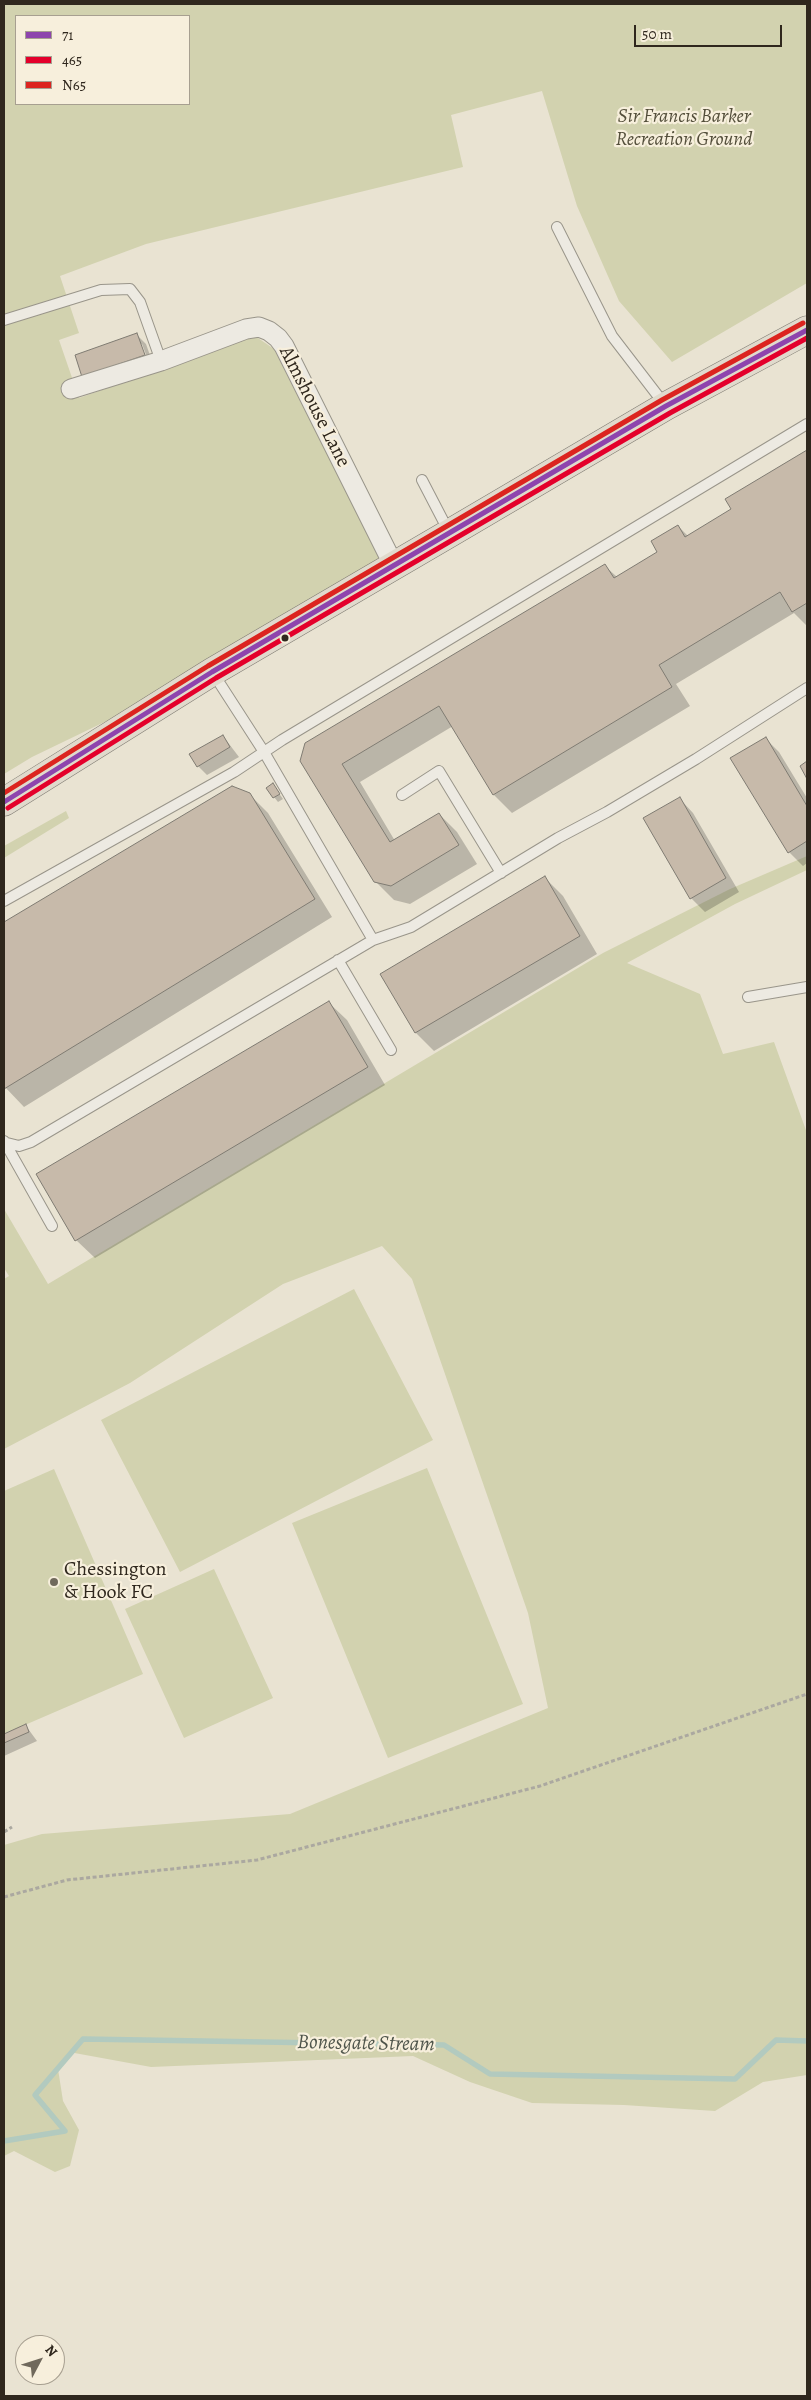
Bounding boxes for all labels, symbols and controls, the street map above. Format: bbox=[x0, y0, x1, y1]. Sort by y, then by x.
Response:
legend bbox=[15, 15, 190, 105]
scale bar bbox=[636, 15, 784, 47]
text: 50 m bbox=[642, 24, 672, 44]
text: 71 bbox=[62, 25, 73, 45]
text: 465 bbox=[62, 50, 82, 70]
text: N65 bbox=[62, 75, 86, 95]
park label: Sir Francis Barker Recreation Ground bbox=[616, 105, 752, 152]
street label: Almshouse Lane bbox=[273, 342, 355, 472]
unlabelled marker bbox=[280, 633, 290, 643]
place label: Chessington & Hook FC bbox=[64, 1558, 166, 1605]
marker: Chessington & Hook FC bbox=[48, 1576, 60, 1588]
water label: Bonesgate Stream bbox=[297, 2030, 435, 2058]
north arrow bbox=[15, 2335, 65, 2385]
text: N bbox=[41, 2341, 62, 2361]

